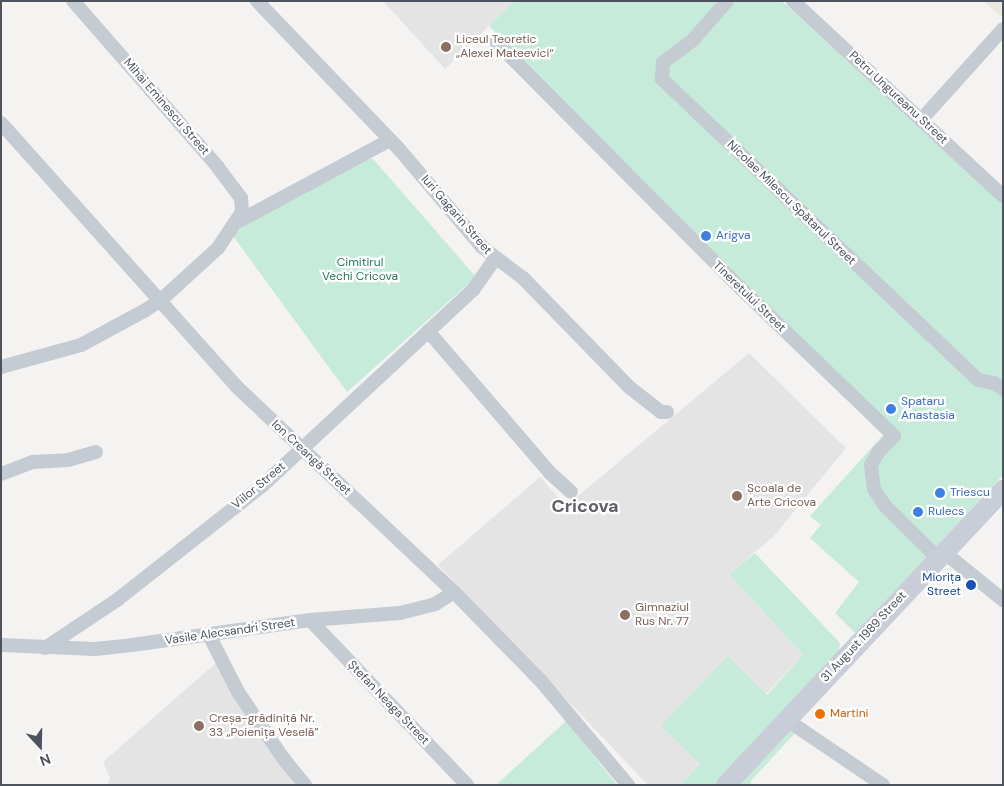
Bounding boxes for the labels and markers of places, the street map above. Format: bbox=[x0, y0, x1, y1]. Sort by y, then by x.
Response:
place label: Liceul Teoretic „Alexei Mateevici“ bbox=[456, 33, 554, 61]
marker: Liceul Teoretic „Alexei Mateevici“ bbox=[440, 41, 452, 53]
place label: Arigva bbox=[716, 229, 751, 243]
marker: Arigva bbox=[700, 230, 712, 242]
place label: Spataru Anastasia bbox=[901, 395, 955, 423]
marker: Spataru Anastasia bbox=[885, 403, 897, 415]
place label: Școala de Arte Cricova bbox=[747, 482, 816, 510]
place label: Triescu bbox=[950, 486, 990, 500]
marker: Triescu bbox=[934, 487, 946, 499]
marker: Școala de Arte Cricova bbox=[731, 490, 743, 502]
place label: Rulecs bbox=[928, 505, 964, 519]
marker: Rulecs bbox=[912, 506, 924, 518]
place label: Miorița Street bbox=[922, 571, 961, 599]
marker: Miorița Street bbox=[965, 579, 977, 591]
place label: Gimnaziul Rus Nr. 77 bbox=[635, 601, 689, 629]
marker: Gimnaziul Rus Nr. 77 bbox=[619, 609, 631, 621]
place label: Martini bbox=[830, 707, 868, 721]
marker: Martini bbox=[814, 708, 826, 720]
place label: Creșa-grădiniță Nr. 33 „Poienița Veselă” bbox=[209, 712, 319, 740]
marker: Creșa-grădiniță Nr. 33 „Poienița Veselă” bbox=[193, 720, 205, 732]

